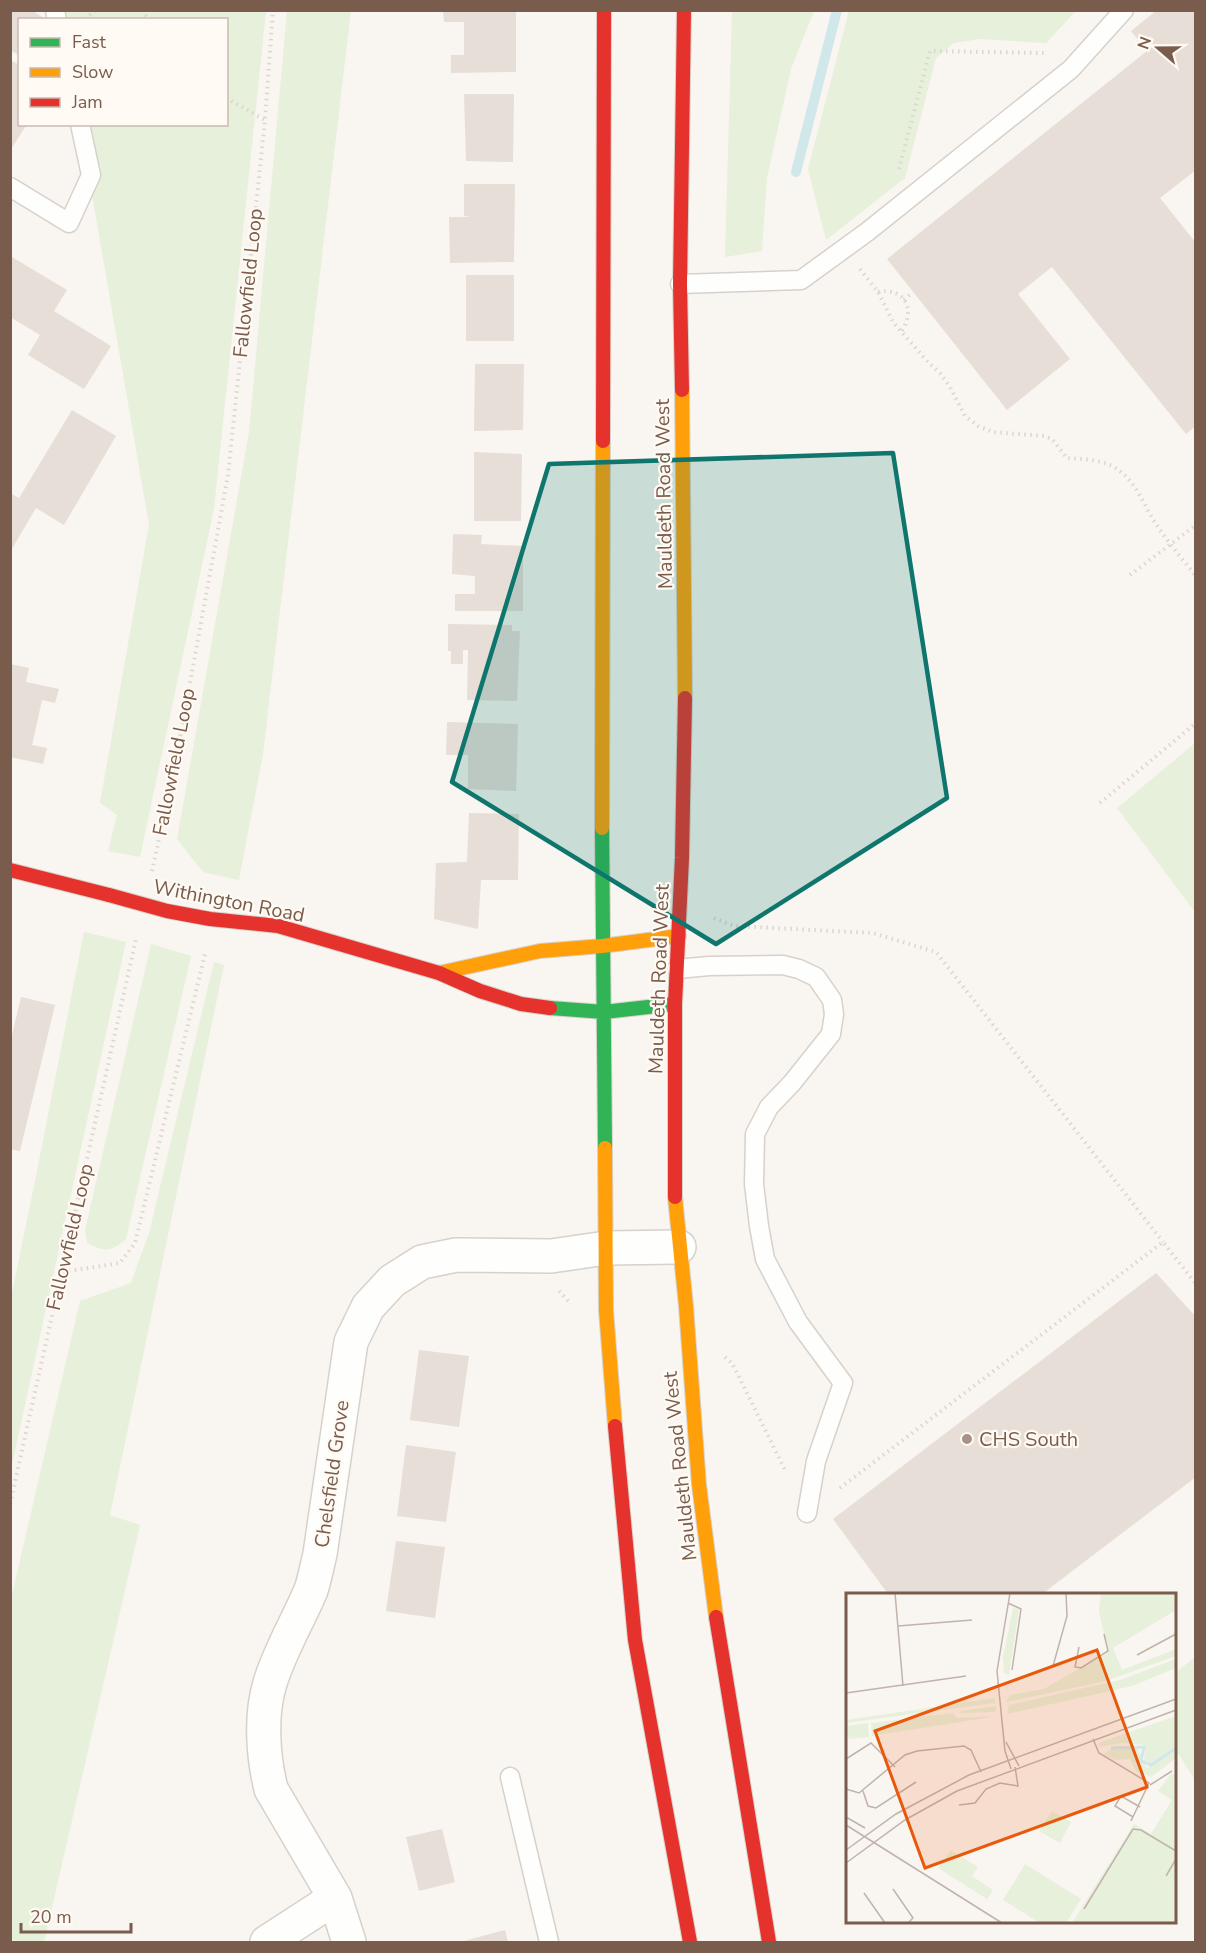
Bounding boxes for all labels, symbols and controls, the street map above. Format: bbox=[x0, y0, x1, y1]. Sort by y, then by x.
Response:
legend bbox=[18, 18, 228, 126]
north arrow bbox=[1128, 18, 1188, 78]
text: Fast bbox=[72, 30, 107, 54]
text: N bbox=[1132, 34, 1157, 53]
text: Slow bbox=[72, 60, 113, 84]
text: Jam bbox=[71, 90, 103, 114]
street label: Fallowfield Loop bbox=[227, 207, 269, 359]
street label: Mauldeth Road West bbox=[649, 398, 679, 589]
street label: Fallowfield Loop bbox=[146, 686, 202, 838]
street label: Withington Road bbox=[151, 873, 307, 929]
street label: Mauldeth Road West bbox=[642, 882, 676, 1075]
street label: Fallowfield Loop bbox=[40, 1161, 100, 1313]
street label: Mauldeth Road West bbox=[657, 1369, 703, 1562]
street label: Chelsfield Grove bbox=[308, 1399, 356, 1549]
place label: CHS South bbox=[979, 1426, 1078, 1453]
marker: CHS South bbox=[960, 1432, 974, 1446]
inset map bbox=[846, 1593, 1176, 1923]
scale bar bbox=[21, 1896, 130, 1934]
text: 20 m bbox=[30, 1905, 72, 1929]

